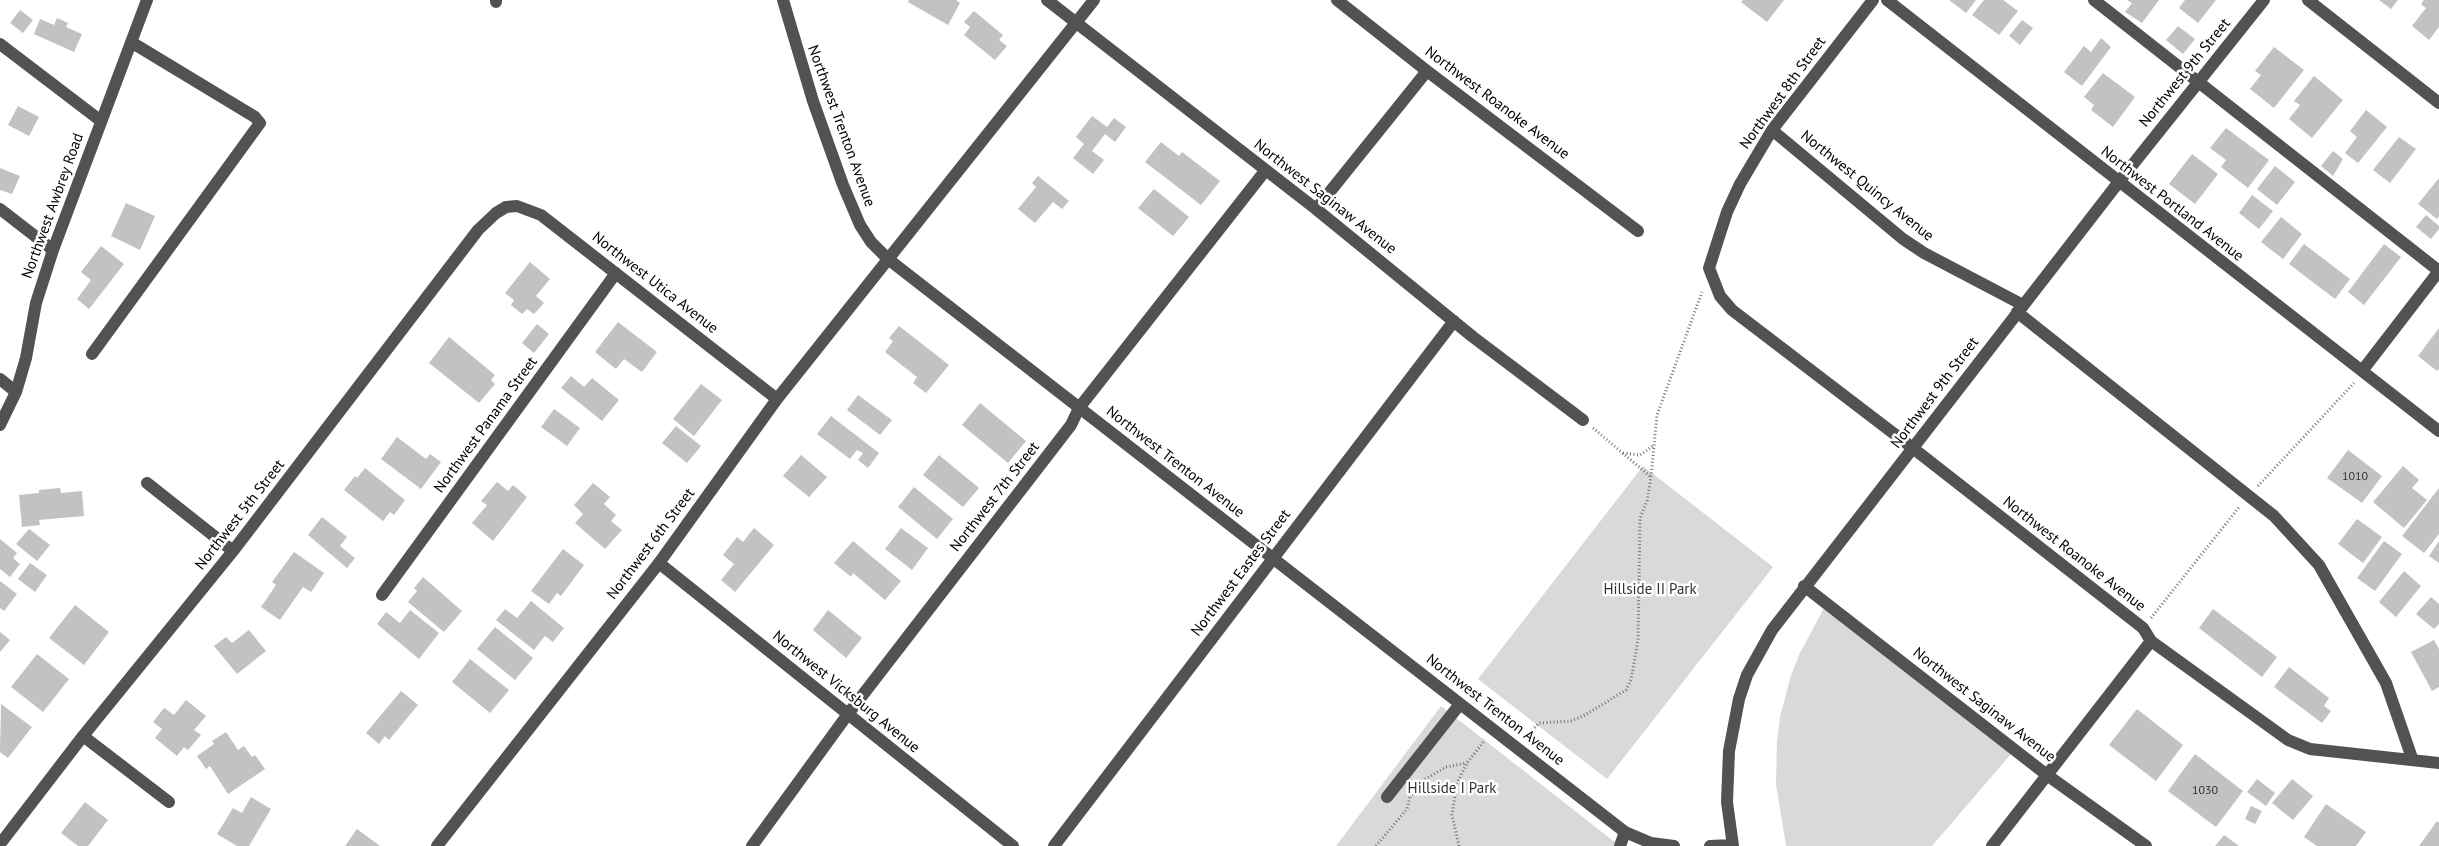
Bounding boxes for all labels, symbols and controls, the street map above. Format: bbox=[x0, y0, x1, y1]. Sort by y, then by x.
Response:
street label: Northwest 9th Street bbox=[2136, 15, 2234, 131]
street label: Northwest 8th Street bbox=[1736, 33, 1830, 153]
street label: Northwest Trenton Avenue bbox=[803, 43, 879, 209]
street label: Northwest Roanoke Avenue bbox=[1421, 43, 1573, 163]
street label: Northwest Quincy Avenue bbox=[1797, 127, 1937, 245]
street label: Northwest Awbrey Road bbox=[18, 131, 88, 281]
street label: Northwest Saginaw Avenue bbox=[1250, 136, 1400, 258]
street label: Northwest Portland Avenue bbox=[2097, 143, 2247, 265]
street label: Northwest Utica Avenue bbox=[588, 228, 722, 338]
street label: Northwest 9th Street bbox=[1887, 334, 1983, 452]
street label: Northwest Panama Street bbox=[431, 353, 541, 497]
street label: Northwest Trenton Avenue bbox=[1102, 402, 1248, 522]
street label: Northwest 7th Street bbox=[947, 439, 1043, 555]
street label: Northwest 5th Street bbox=[191, 456, 289, 574]
house number: 1010 bbox=[2342, 470, 2368, 484]
street label: Northwest 6th Street bbox=[603, 485, 699, 603]
street label: Northwest Roanoke Avenue bbox=[1999, 493, 2149, 615]
street label: Northwest Eastes Street bbox=[1188, 506, 1294, 640]
park label: Hillside II Park bbox=[1603, 581, 1697, 599]
street label: Northwest Vicksburg Avenue bbox=[769, 627, 923, 757]
street label: Northwest Saginaw Avenue bbox=[1909, 644, 2059, 766]
street label: Northwest Trenton Avenue bbox=[1422, 650, 1568, 770]
park label: Hillside I Park bbox=[1408, 780, 1496, 798]
house number: 1030 bbox=[2192, 784, 2218, 798]

